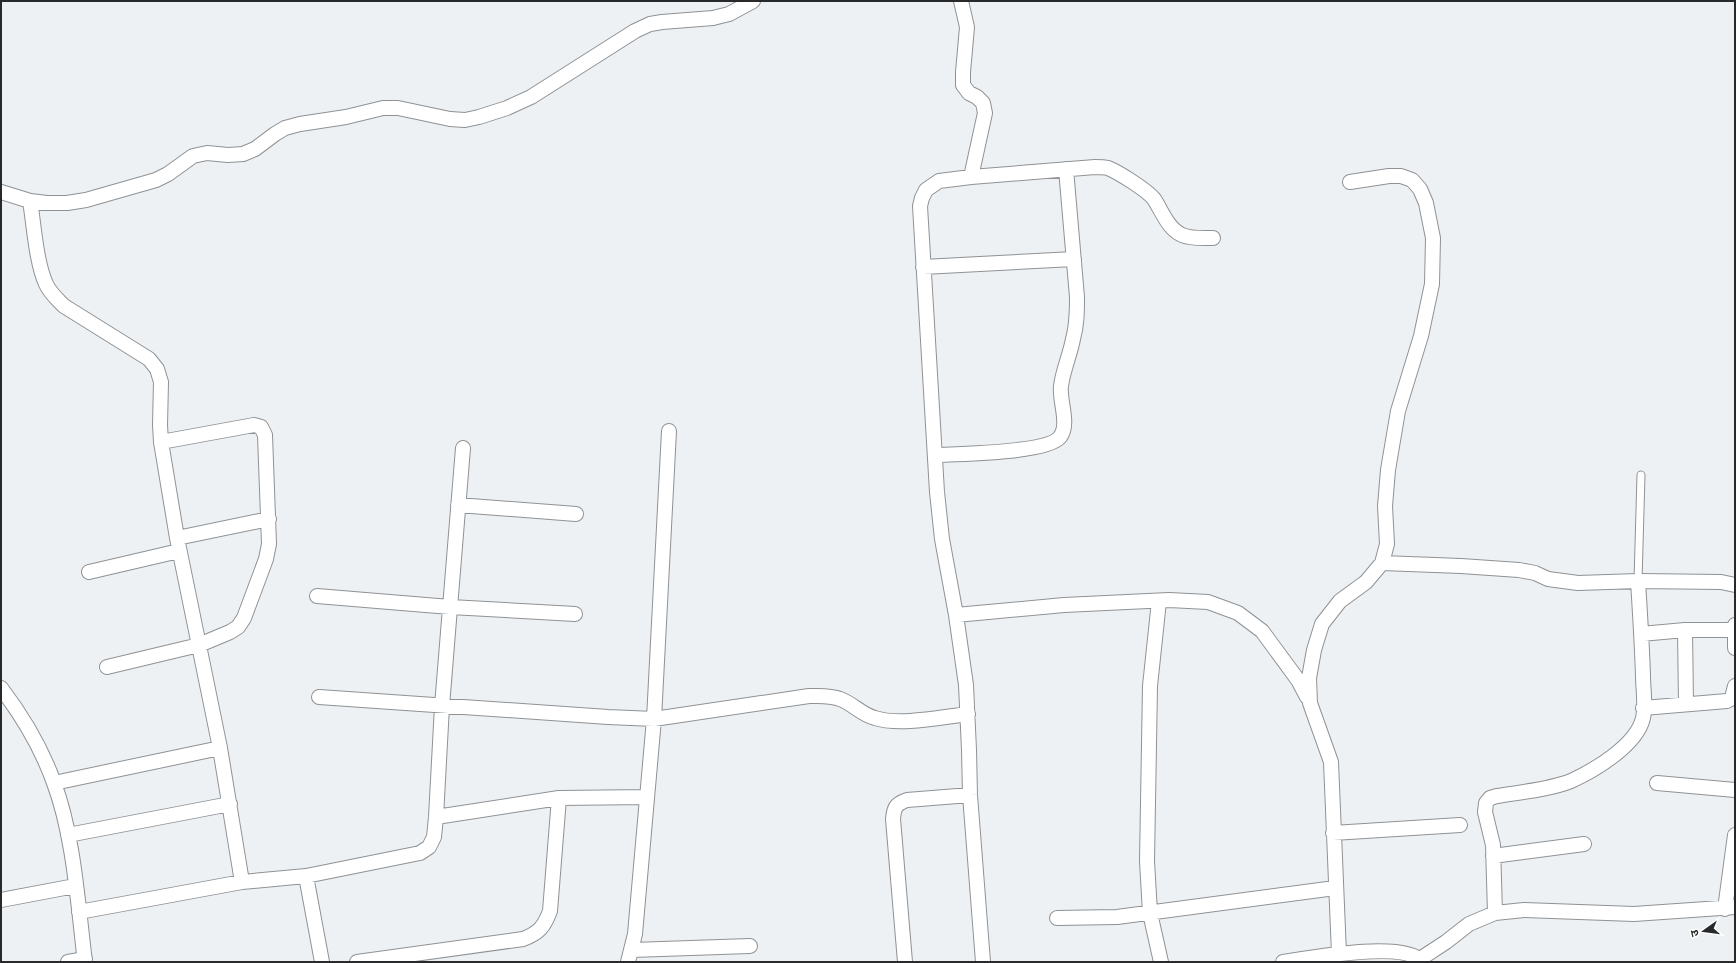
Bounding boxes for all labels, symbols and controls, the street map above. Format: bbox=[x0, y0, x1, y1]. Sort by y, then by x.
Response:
north arrow bbox=[1684, 911, 1724, 951]
text: उ bbox=[1686, 928, 1702, 938]

